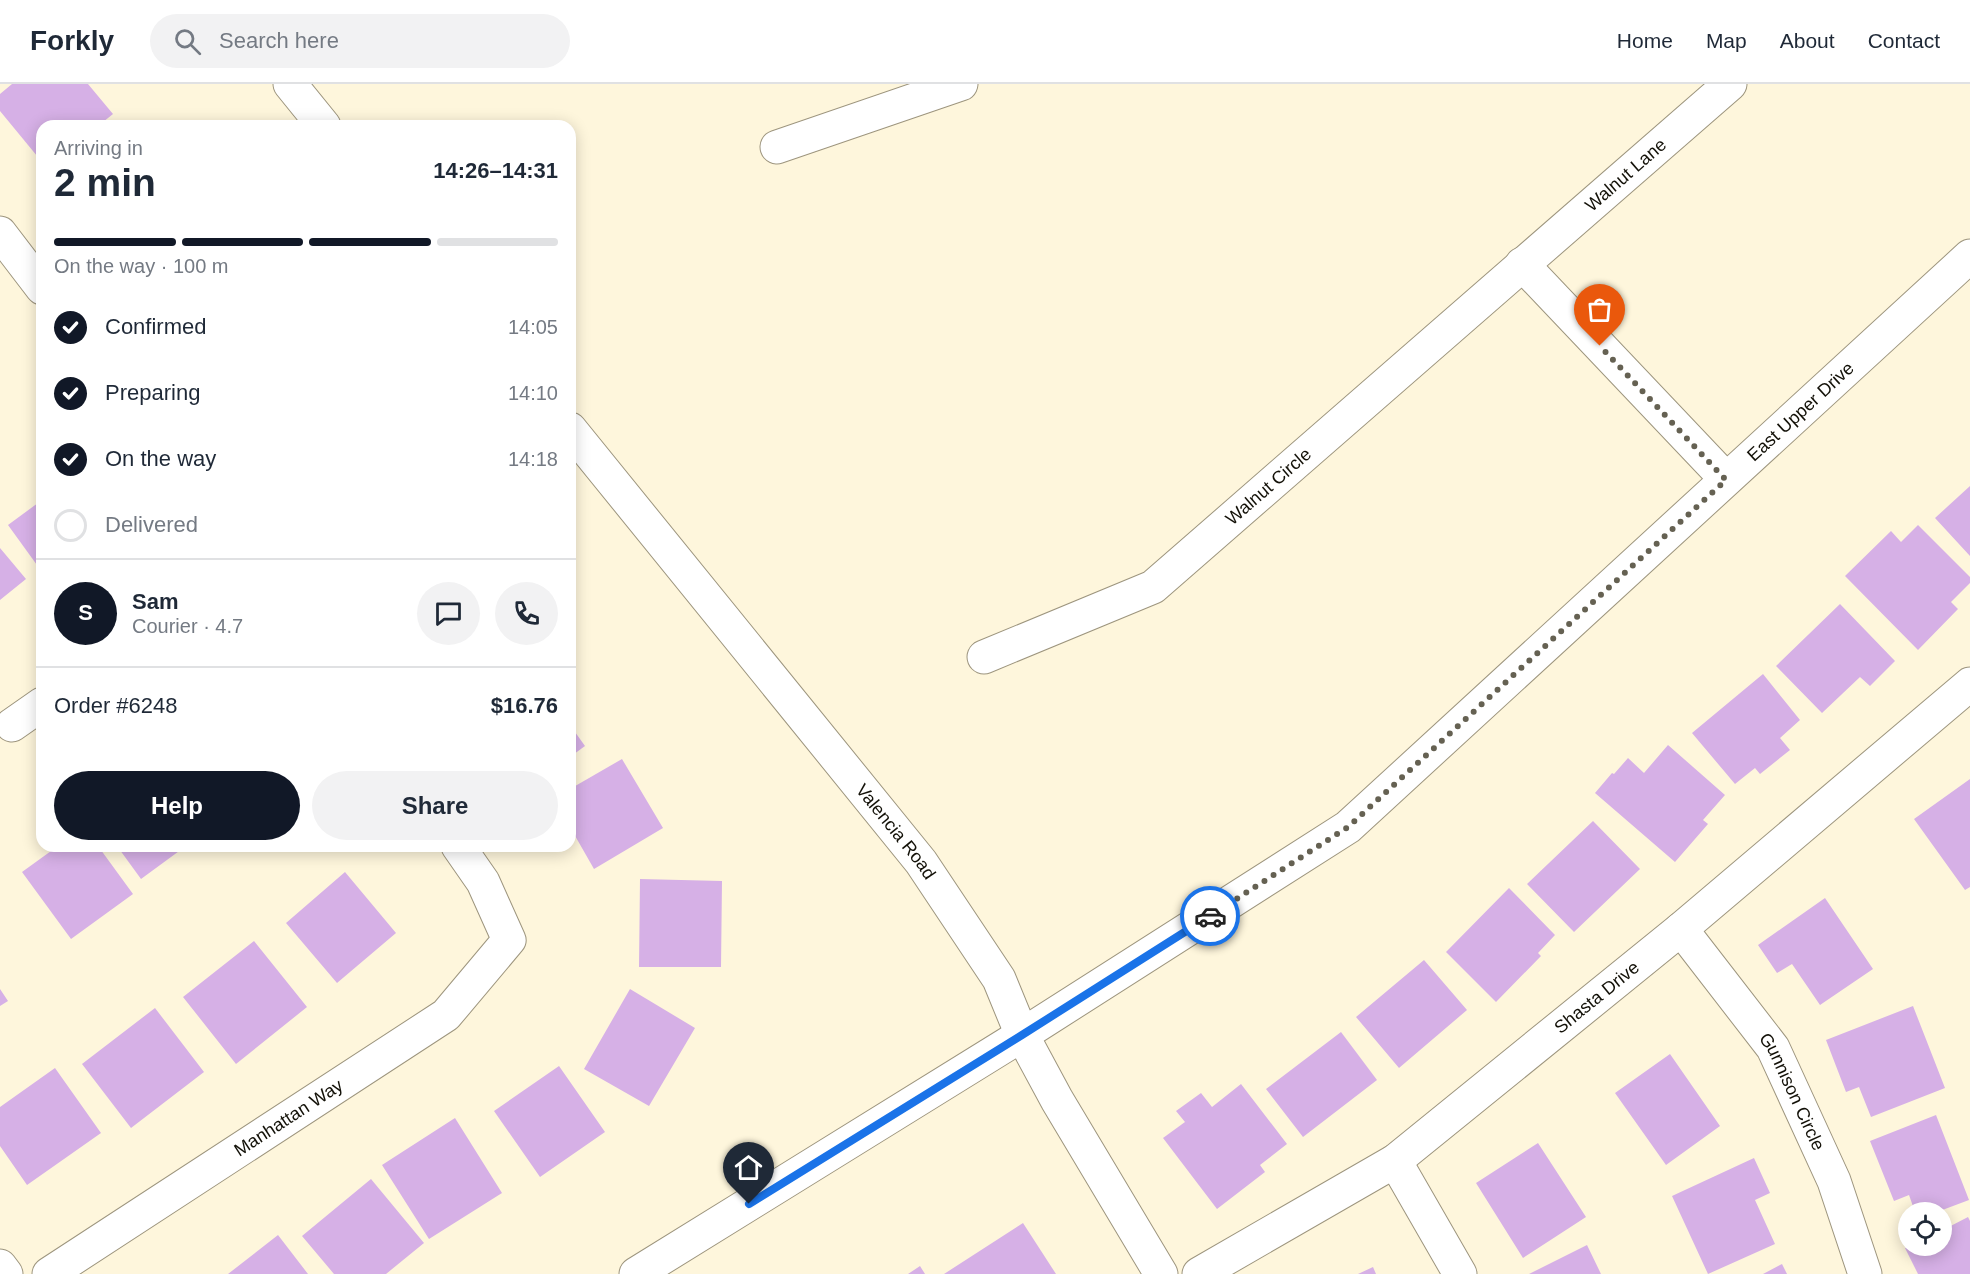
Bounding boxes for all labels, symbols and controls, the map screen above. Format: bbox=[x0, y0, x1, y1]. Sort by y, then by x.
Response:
search box bbox=[150, 14, 570, 68]
text: Forkly bbox=[30, 25, 114, 56]
icon: search bbox=[171, 25, 204, 58]
text: Search here bbox=[219, 28, 339, 53]
text: Home bbox=[1617, 29, 1673, 52]
text: Map bbox=[1706, 29, 1747, 52]
text: About bbox=[1780, 29, 1835, 52]
text: Contact bbox=[1868, 29, 1940, 52]
street label: Walnut Lane bbox=[1581, 134, 1670, 215]
text: Arriving in bbox=[54, 137, 143, 159]
text: 14:26–14:31 bbox=[433, 158, 558, 183]
text: 2 min bbox=[54, 161, 156, 204]
text: On the way · 100 m bbox=[54, 255, 229, 277]
pin bbox=[1574, 284, 1625, 346]
icon: bag bbox=[1583, 293, 1616, 326]
icon: check bbox=[54, 311, 87, 344]
text: Confirmed bbox=[105, 314, 206, 339]
text: 14:05 bbox=[508, 316, 558, 338]
street label: East Upper Drive bbox=[1743, 358, 1858, 465]
icon: check bbox=[54, 377, 87, 410]
text: Preparing bbox=[105, 380, 200, 405]
text: 14:10 bbox=[508, 382, 558, 404]
icon: check bbox=[54, 443, 87, 476]
street label: Walnut Circle bbox=[1222, 444, 1315, 529]
text: On the way bbox=[105, 446, 216, 471]
text: 14:18 bbox=[508, 448, 558, 470]
text: Delivered bbox=[105, 512, 198, 537]
button: chat bbox=[417, 582, 480, 645]
button: phone bbox=[495, 582, 558, 645]
text: Sam bbox=[132, 589, 178, 614]
text: S bbox=[78, 600, 93, 625]
text: Courier · 4.7 bbox=[132, 615, 243, 637]
text: Order #6248 bbox=[54, 693, 178, 718]
text: $16.76 bbox=[491, 693, 558, 718]
button: Help bbox=[54, 771, 300, 840]
button: Share bbox=[312, 771, 558, 840]
street label: Valencia Road bbox=[852, 780, 940, 883]
courier bbox=[1180, 886, 1240, 946]
icon: car bbox=[1194, 900, 1227, 933]
street label: Shasta Drive bbox=[1550, 957, 1643, 1038]
street label: Gunnison Circle bbox=[1755, 1029, 1829, 1154]
street label: Manhattan Way bbox=[231, 1075, 347, 1160]
pin bbox=[723, 1142, 774, 1204]
icon: home bbox=[732, 1151, 765, 1184]
map controls bbox=[1898, 1202, 1952, 1256]
button: locate bbox=[1898, 1202, 1952, 1256]

